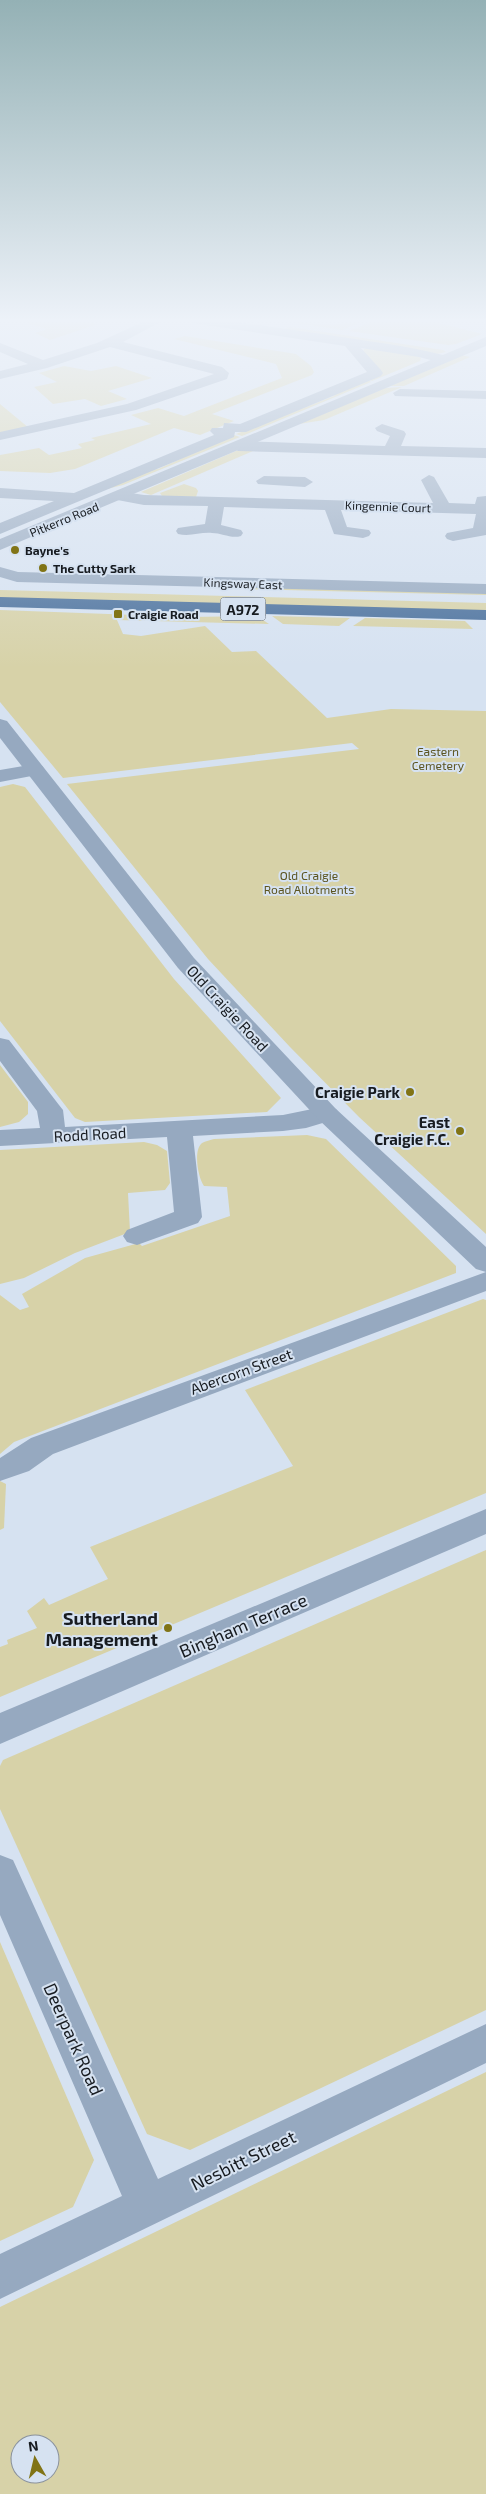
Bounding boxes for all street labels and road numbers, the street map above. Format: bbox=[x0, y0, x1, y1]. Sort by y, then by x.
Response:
street label: Kingennie Court bbox=[345, 498, 432, 515]
street label: Pitkerro Road bbox=[27, 499, 101, 539]
street label: Kingsway East bbox=[203, 575, 283, 591]
road number: A972 bbox=[220, 598, 266, 620]
street label: Old Craigie Road bbox=[184, 961, 272, 1055]
street label: Rodd Road bbox=[53, 1123, 127, 1145]
street label: Abercorn Street bbox=[188, 1344, 295, 1398]
street label: Bingham Terrace bbox=[176, 1588, 310, 1662]
street label: Deerpark Road bbox=[39, 1979, 109, 2099]
street label: Nesbitt Street bbox=[187, 2125, 299, 2195]

